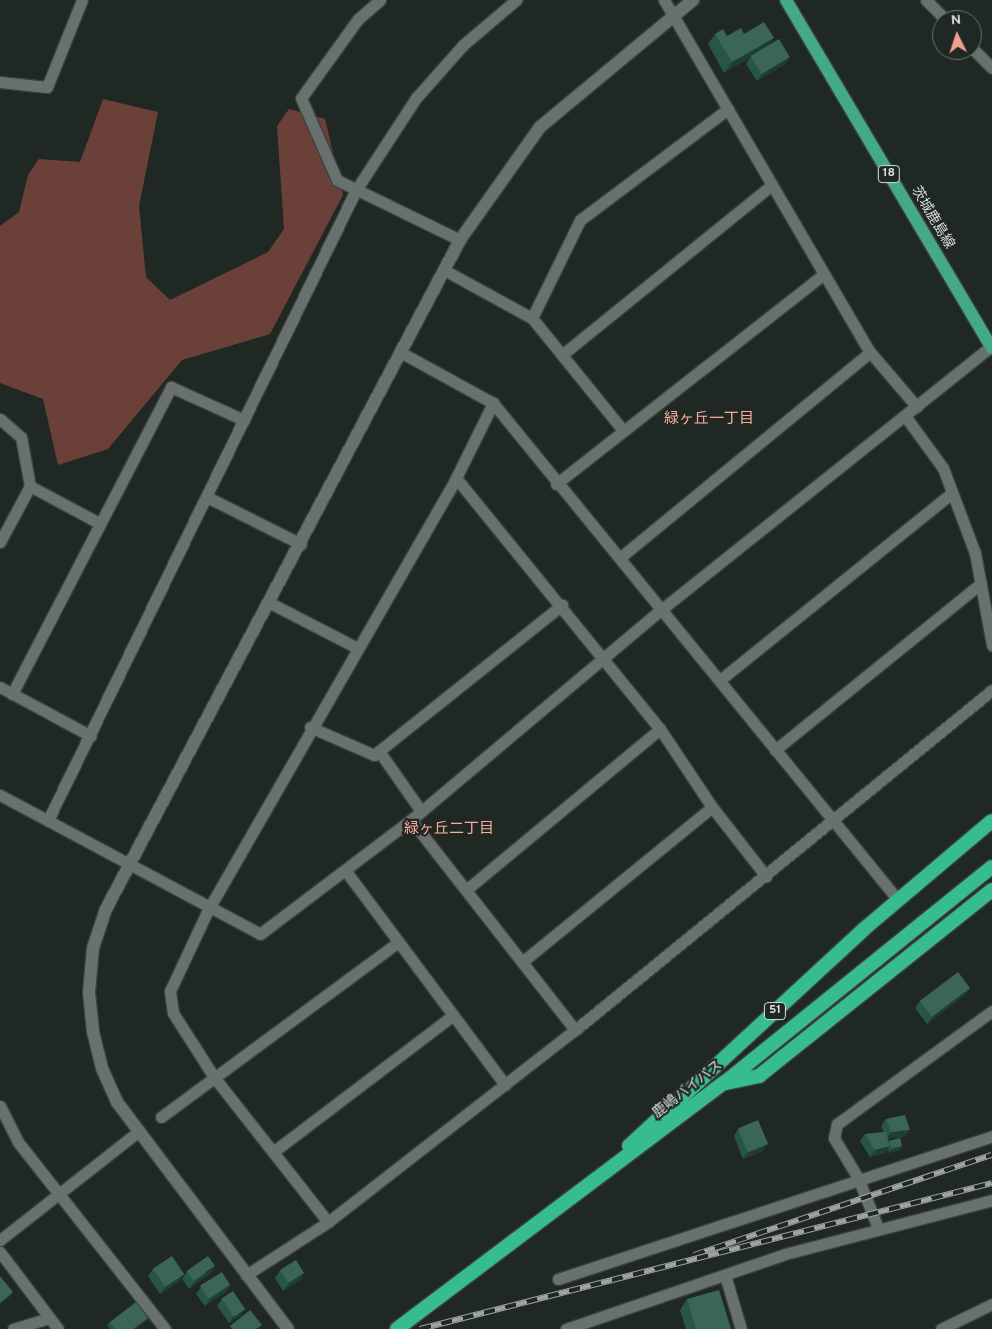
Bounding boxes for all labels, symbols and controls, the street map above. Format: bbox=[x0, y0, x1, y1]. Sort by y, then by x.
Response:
north arrow bbox=[932, 10, 982, 60]
text: N bbox=[950, 12, 962, 29]
road number: 18 bbox=[878, 164, 900, 183]
street label: 茨城鹿島線 bbox=[907, 184, 957, 252]
district label: 緑ヶ丘一丁目 bbox=[664, 411, 754, 429]
district label: 緑ヶ丘二丁目 bbox=[404, 821, 494, 839]
road number: 51 bbox=[764, 1001, 786, 1020]
street label: 鹿嶋バイパス bbox=[650, 1058, 726, 1122]

